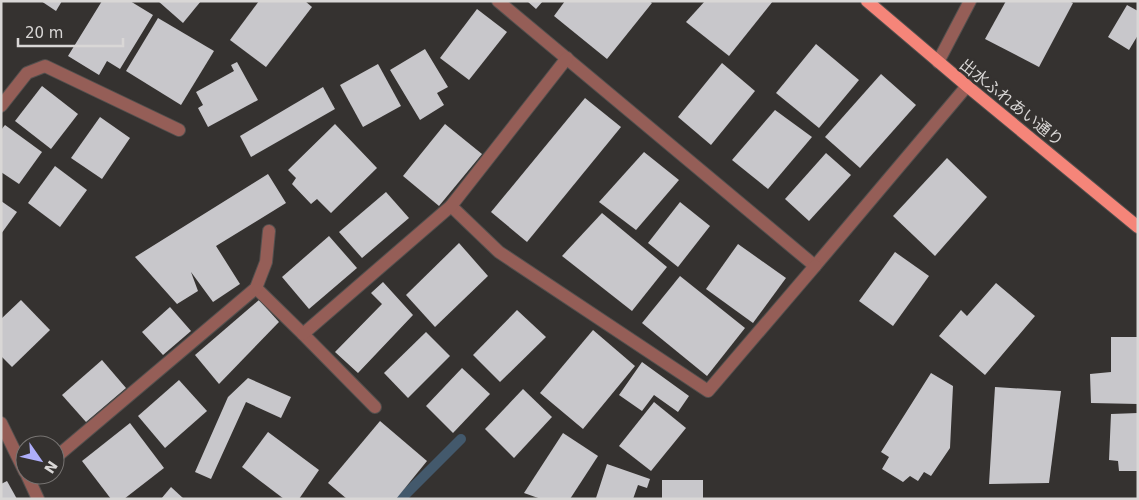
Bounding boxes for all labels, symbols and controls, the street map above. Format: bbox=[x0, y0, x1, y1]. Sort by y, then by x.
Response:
scale bar bbox=[18, 15, 122, 47]
text: 20 m bbox=[25, 24, 63, 42]
street label: 出水ふれあい通り bbox=[956, 55, 1067, 150]
north arrow bbox=[15, 435, 65, 485]
text: N bbox=[41, 458, 61, 477]

